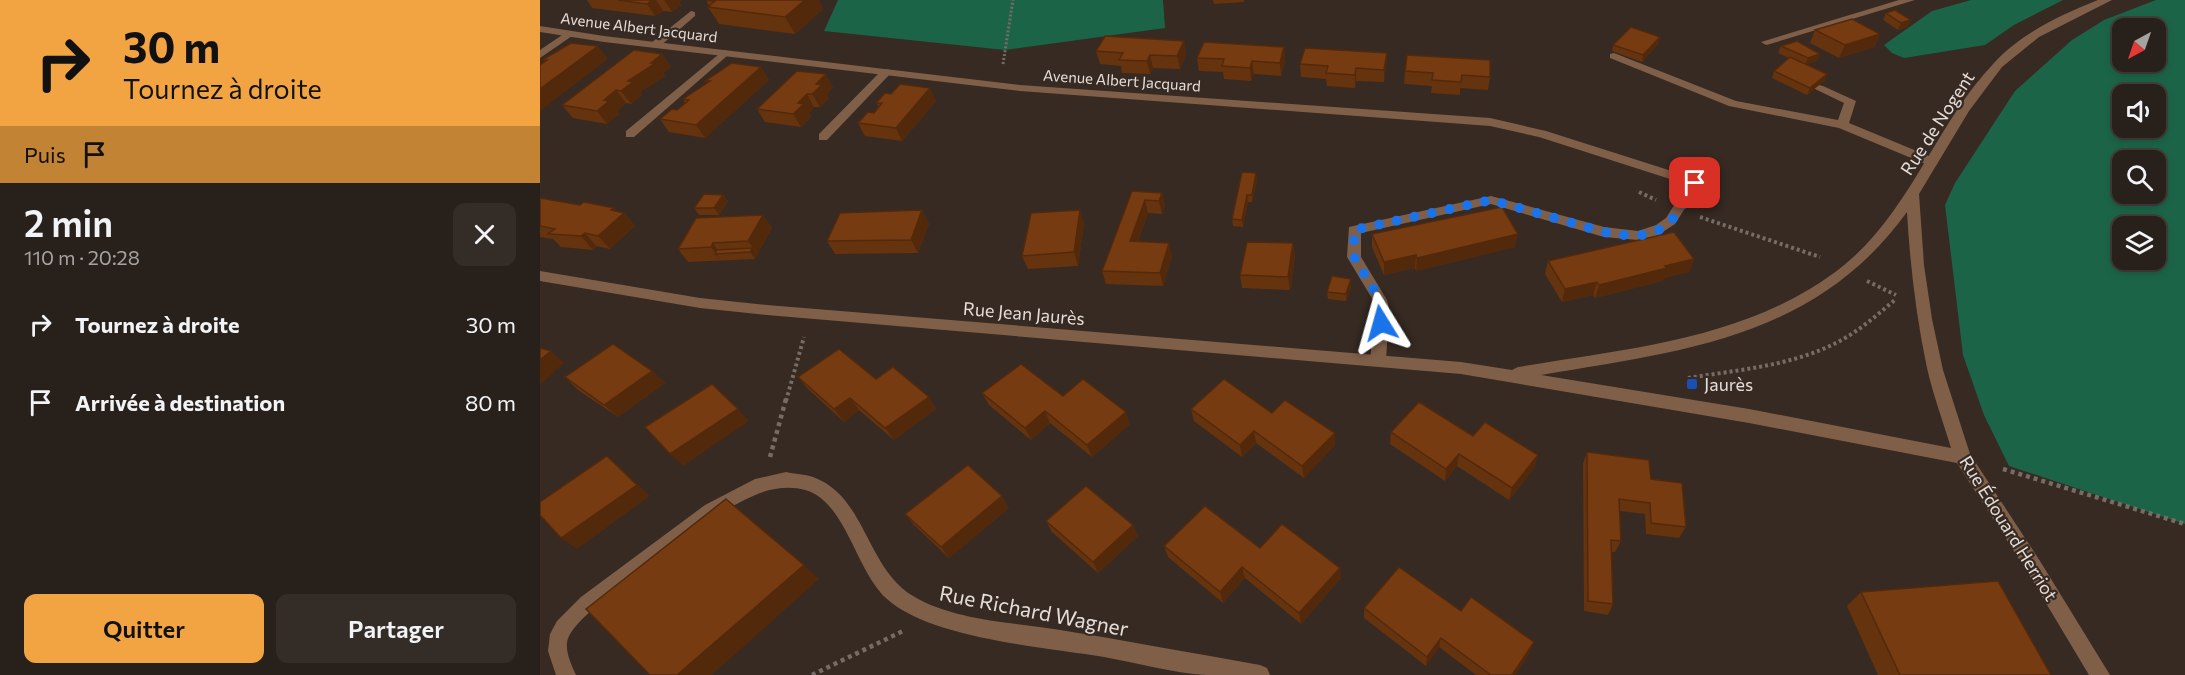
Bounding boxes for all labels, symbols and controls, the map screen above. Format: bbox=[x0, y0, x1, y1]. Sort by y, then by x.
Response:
street label: Avenue Albert Jacquard bbox=[560, 8, 718, 46]
north arrow bbox=[2112, 18, 2166, 72]
map controls bbox=[2112, 18, 2166, 270]
text: 30 m bbox=[123, 20, 220, 72]
icon: right bbox=[24, 24, 102, 102]
street label: Avenue Albert Jacquard bbox=[1043, 66, 1201, 94]
street label: Rue de Nogent bbox=[1895, 67, 1979, 179]
text: Tournez à droite bbox=[123, 72, 322, 105]
button: sound bbox=[2112, 84, 2166, 138]
icon: arrive bbox=[78, 138, 111, 171]
text: Puis bbox=[24, 141, 66, 168]
button: search bbox=[2112, 150, 2166, 204]
pin bbox=[1669, 157, 1720, 208]
icon: arrive bbox=[1678, 166, 1711, 199]
text: 2 min bbox=[24, 200, 113, 244]
button: close bbox=[453, 203, 516, 266]
button: layers bbox=[2112, 216, 2166, 270]
text: 110 m · 20:28 bbox=[24, 245, 140, 269]
position arrow bbox=[1349, 291, 1413, 355]
street label: Rue Jean Jaurès bbox=[962, 297, 1086, 329]
icon: right bbox=[24, 308, 57, 341]
text: Tournez à droite bbox=[75, 311, 240, 338]
text: 30 m bbox=[466, 311, 516, 338]
place label: Jaurès bbox=[1704, 373, 1753, 395]
marker: Jaurès bbox=[1685, 377, 1699, 391]
icon: arrive bbox=[24, 386, 57, 419]
text: Arrivée à destination bbox=[75, 389, 285, 416]
text: 80 m bbox=[465, 389, 516, 416]
street label: Rue Édouard Herriot bbox=[1955, 451, 2063, 605]
street label: Rue Richard Wagner bbox=[937, 579, 1131, 641]
button: Quitter bbox=[24, 594, 264, 663]
button: Partager bbox=[276, 594, 516, 663]

